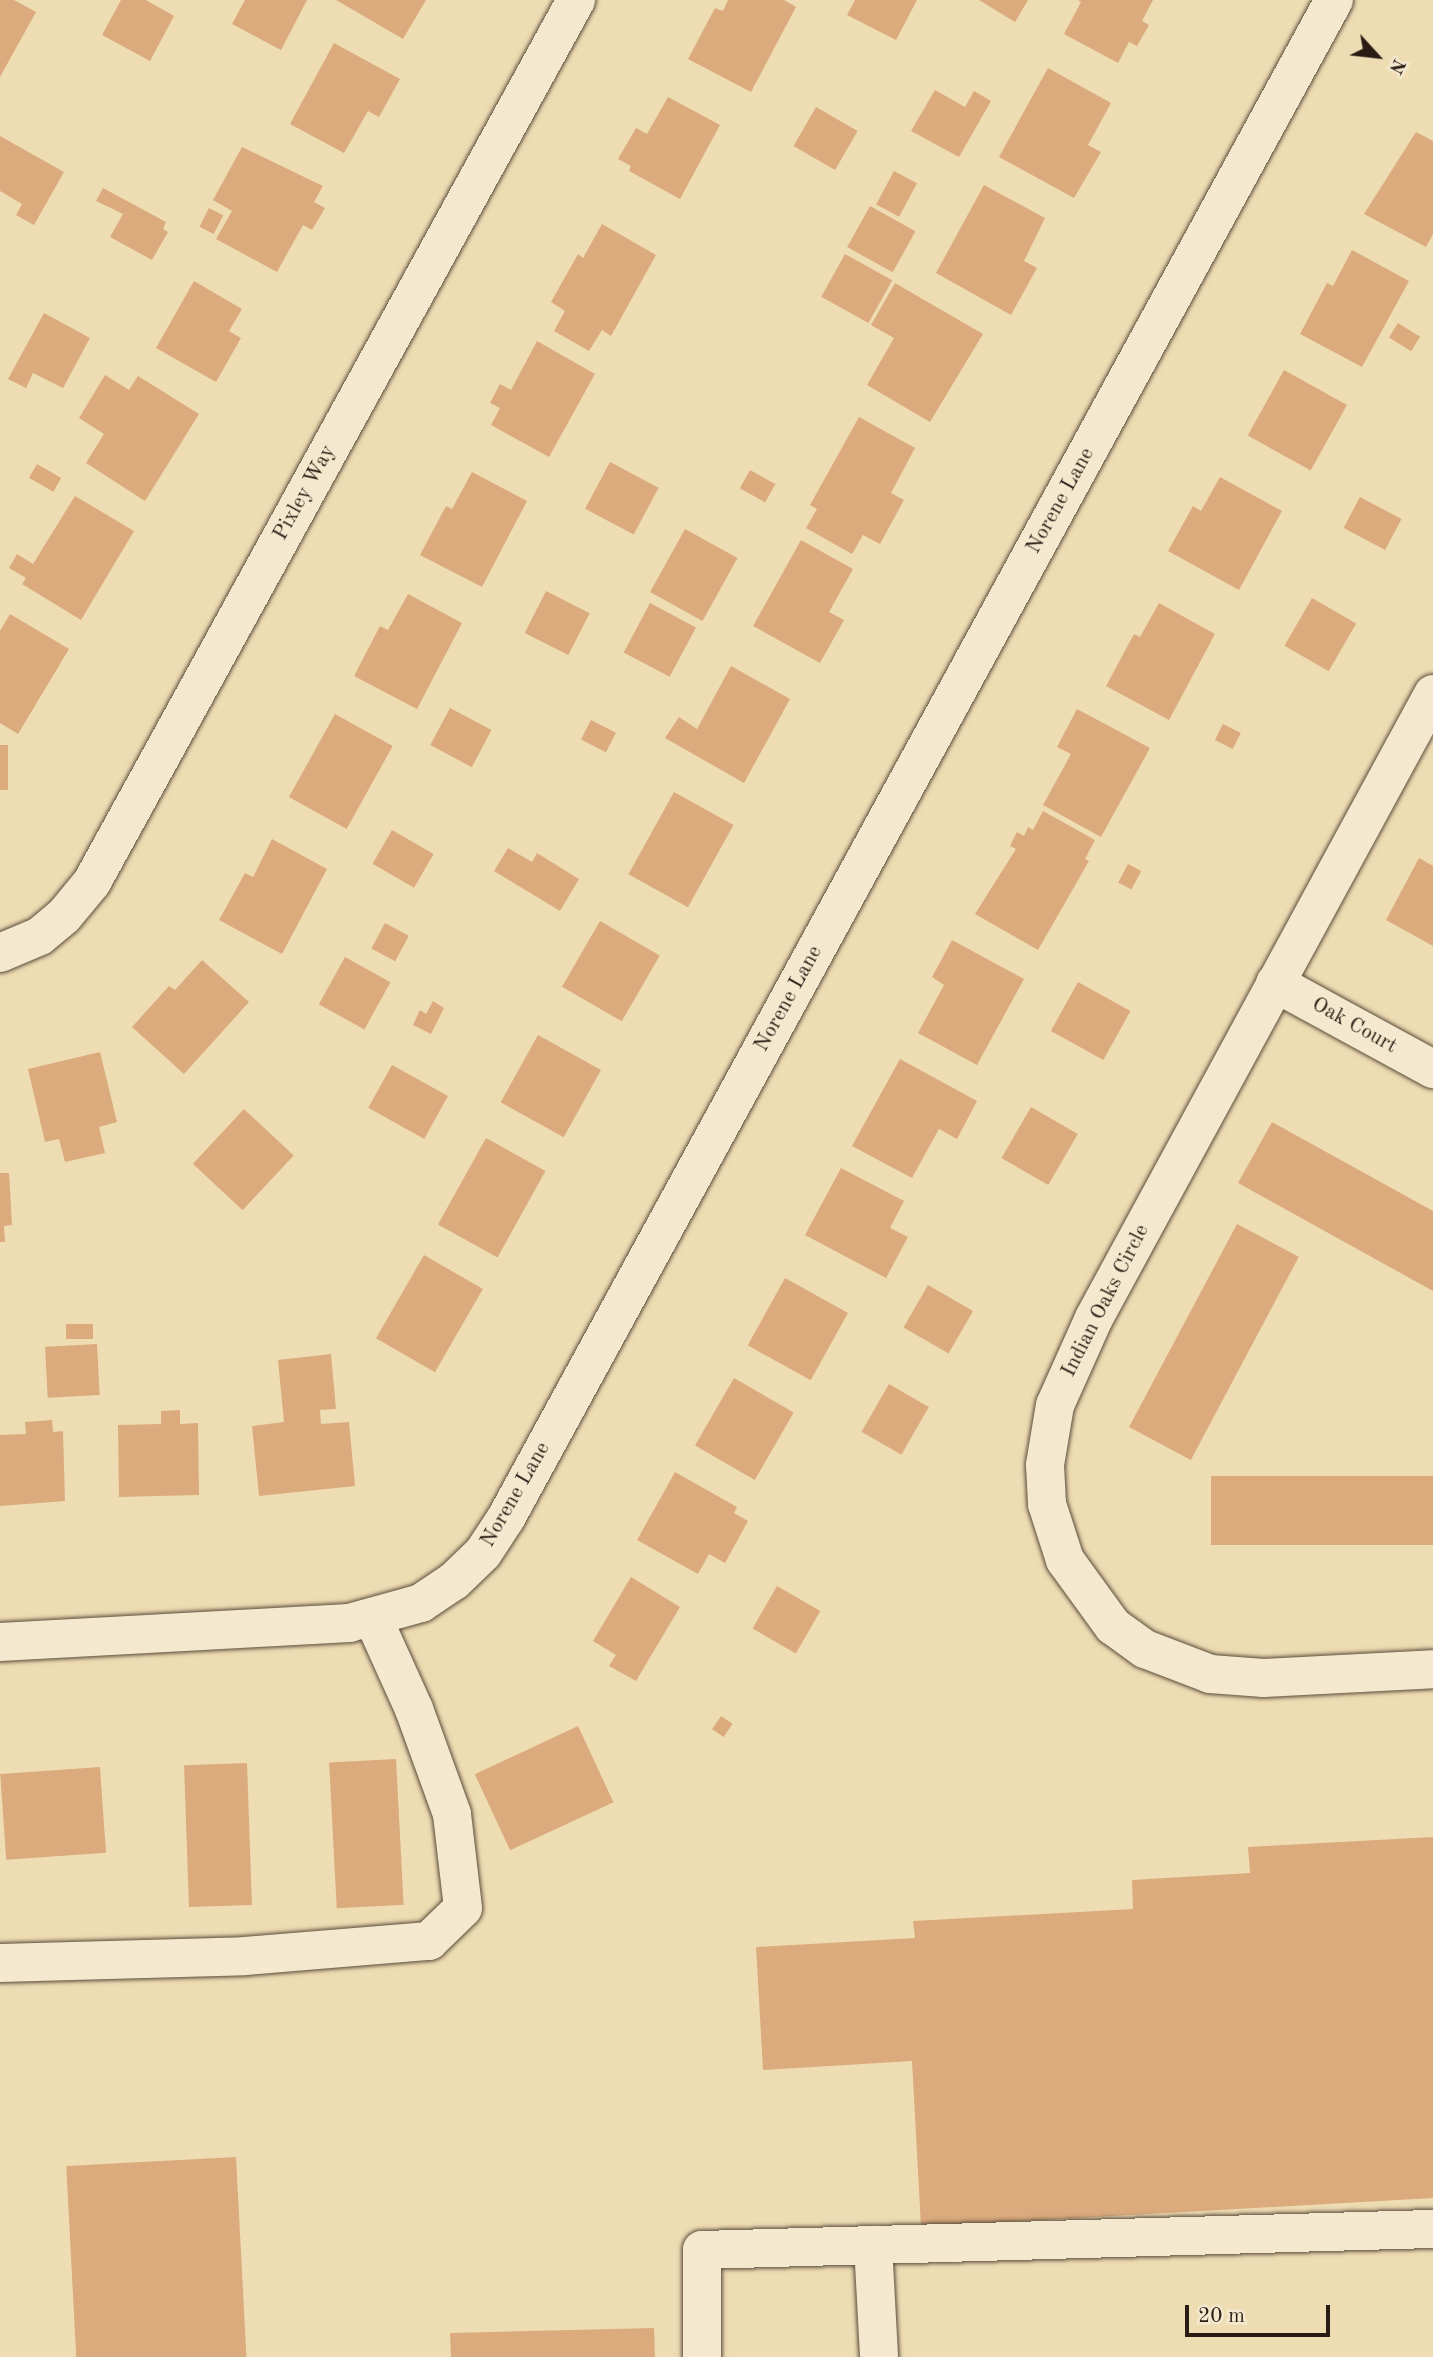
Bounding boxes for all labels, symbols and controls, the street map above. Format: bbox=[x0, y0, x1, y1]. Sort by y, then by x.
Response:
north arrow bbox=[1342, 21, 1412, 91]
text: N bbox=[1384, 55, 1408, 77]
street label: Pixley Way bbox=[268, 441, 342, 545]
street label: Norene Lane bbox=[1022, 444, 1100, 558]
street label: Norene Lane bbox=[750, 942, 828, 1056]
street label: Oak Court bbox=[1307, 992, 1401, 1060]
street label: Indian Oaks Circle bbox=[1057, 1221, 1155, 1381]
street label: Norene Lane bbox=[476, 1438, 556, 1552]
scale bar bbox=[1188, 2290, 1333, 2334]
text: 20 m bbox=[1198, 2306, 1245, 2327]

